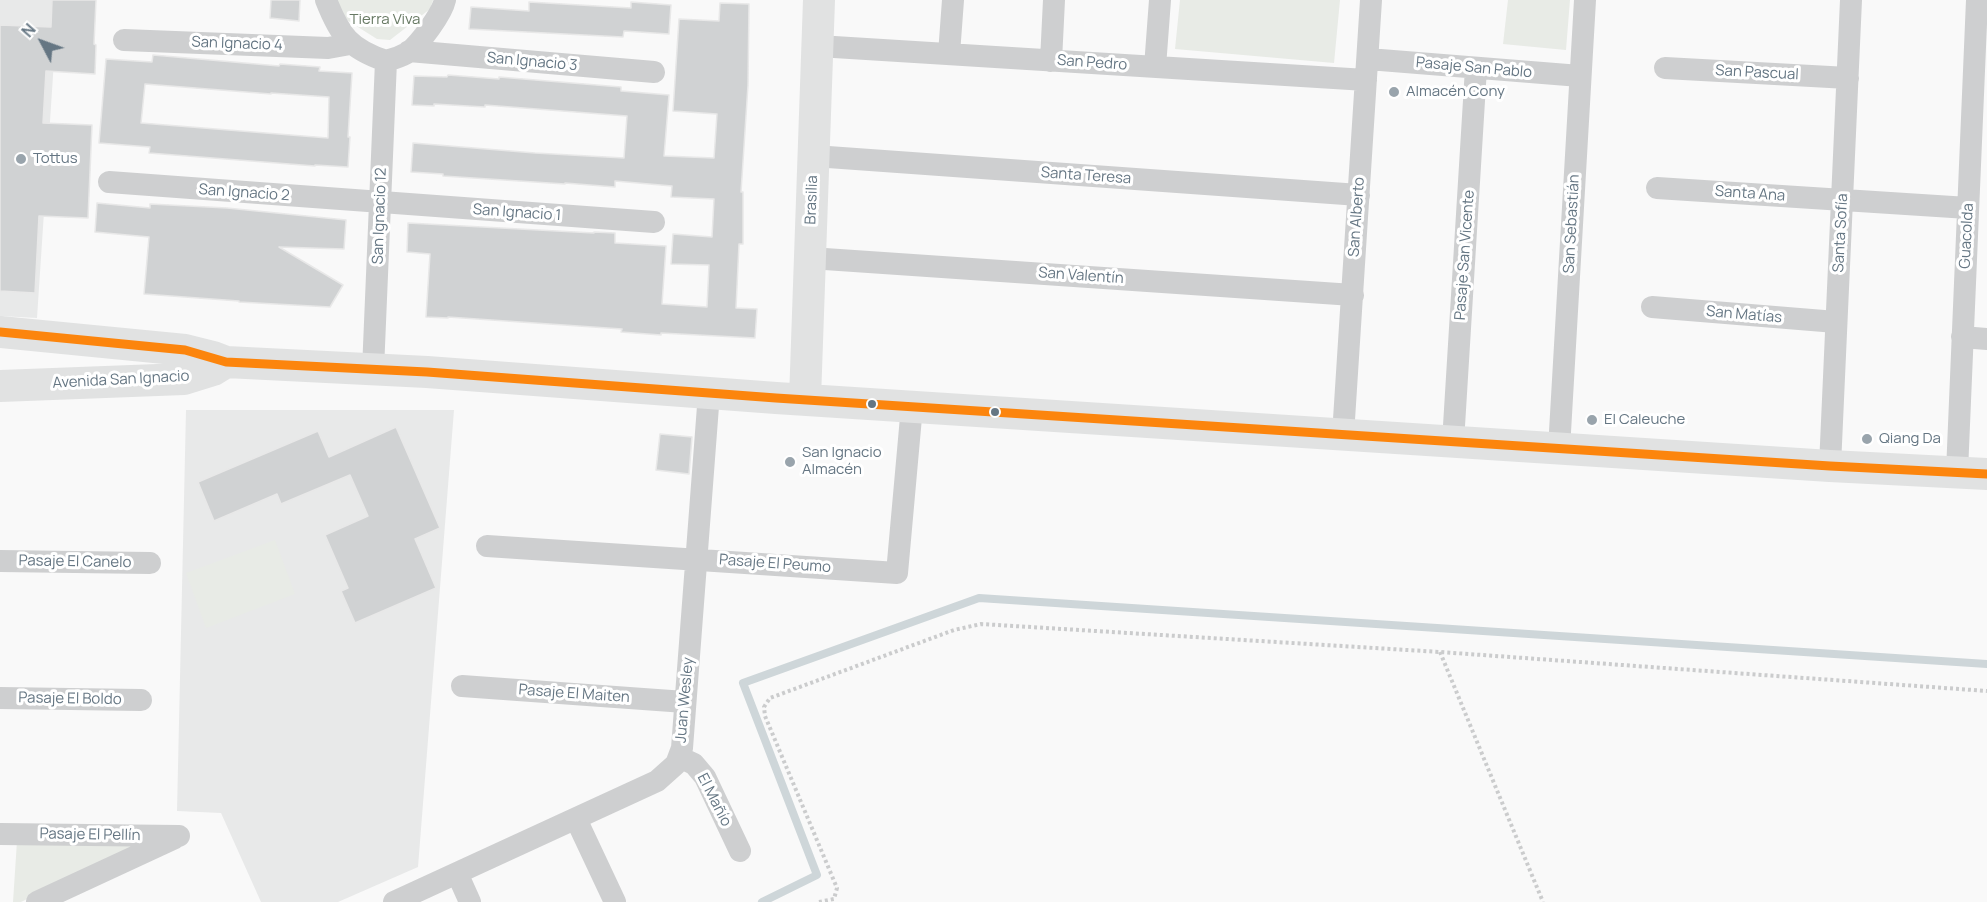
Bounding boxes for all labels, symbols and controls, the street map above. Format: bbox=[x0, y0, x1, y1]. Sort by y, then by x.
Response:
park label: Tierra Viva bbox=[350, 11, 420, 29]
north arrow bbox=[12, 12, 72, 72]
text: N bbox=[16, 19, 40, 42]
street label: San Ignacio 4 bbox=[191, 33, 283, 55]
street label: San Ignacio 3 bbox=[486, 49, 578, 75]
street label: San Pedro bbox=[1056, 52, 1128, 74]
street label: Pasaje San Pablo bbox=[1415, 54, 1533, 82]
street label: San Pascual bbox=[1715, 62, 1799, 84]
place label: Almacén Cony bbox=[1406, 83, 1505, 101]
marker: Almacén Cony bbox=[1387, 85, 1401, 99]
place label: Tottus bbox=[33, 150, 78, 168]
marker: Tottus bbox=[14, 152, 28, 166]
street label: Santa Teresa bbox=[1040, 164, 1132, 188]
street label: San Ignacio 12 bbox=[369, 167, 391, 265]
street label: San Sebastián bbox=[1560, 174, 1584, 274]
street label: Brasilia bbox=[802, 175, 822, 225]
street label: San Alberto bbox=[1345, 176, 1369, 258]
street label: San Ignacio 2 bbox=[198, 181, 290, 205]
street label: Santa Ana bbox=[1714, 183, 1786, 205]
street label: Pasaje San Vicente bbox=[1451, 189, 1479, 321]
street label: Santa Sofía bbox=[1830, 193, 1852, 273]
street label: San Ignacio 1 bbox=[472, 201, 562, 225]
street label: Guacolda bbox=[1956, 203, 1978, 269]
street label: San Valentín bbox=[1038, 264, 1124, 288]
street label: San Matías bbox=[1705, 303, 1783, 327]
street label: Avenida San Ignacio bbox=[52, 367, 190, 393]
unlabelled marker bbox=[866, 398, 878, 410]
unlabelled marker bbox=[989, 406, 1001, 418]
place label: El Caleuche bbox=[1604, 411, 1685, 429]
marker: El Caleuche bbox=[1585, 413, 1599, 427]
place label: Qiang Da bbox=[1879, 430, 1941, 448]
marker: Qiang Da bbox=[1860, 432, 1874, 446]
place label: San Ignacio Almacén bbox=[802, 444, 882, 479]
marker: San Ignacio Almacén bbox=[783, 455, 797, 469]
street label: Pasaje El Peumo bbox=[718, 551, 832, 577]
street label: Pasaje El Canelo bbox=[18, 552, 132, 572]
street label: Juan Wesley bbox=[672, 656, 698, 744]
street label: Pasaje El Maiten bbox=[518, 681, 630, 707]
street label: Pasaje El Boldo bbox=[18, 689, 122, 709]
street label: El Mañío bbox=[693, 770, 735, 830]
street label: Pasaje El Pellín bbox=[39, 825, 141, 845]

